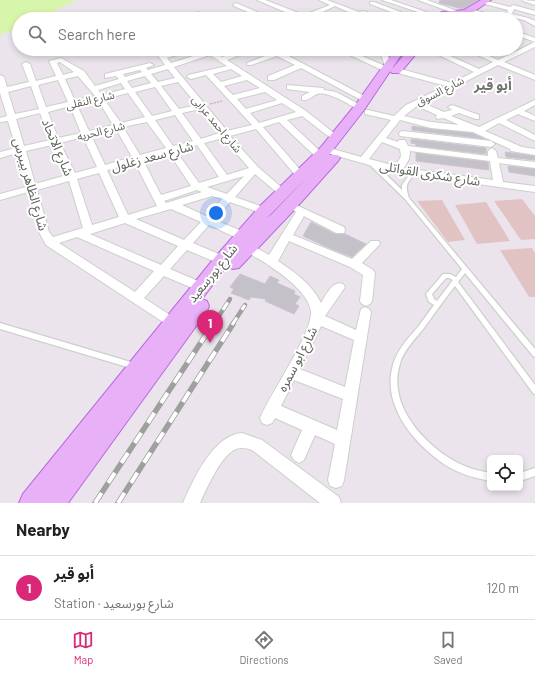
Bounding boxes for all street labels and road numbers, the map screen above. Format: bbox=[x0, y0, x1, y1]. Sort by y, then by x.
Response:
street label: شارع السوق bbox=[414, 73, 467, 110]
street label: شارع النقلى bbox=[64, 88, 116, 113]
street label: شارع احمد عرابى bbox=[188, 93, 245, 156]
street label: شارع الاتحاد bbox=[36, 116, 77, 179]
street label: شارع الحريه bbox=[76, 118, 127, 145]
street label: شارع الظاهر بيبرس bbox=[7, 136, 52, 233]
street label: شارع سعد زغلول bbox=[109, 137, 196, 178]
street label: شارع شكرى القواتلى bbox=[378, 157, 482, 192]
street label: شارع بورسعيد bbox=[184, 240, 243, 307]
street label: شارع ابو سمره bbox=[274, 324, 323, 396]

